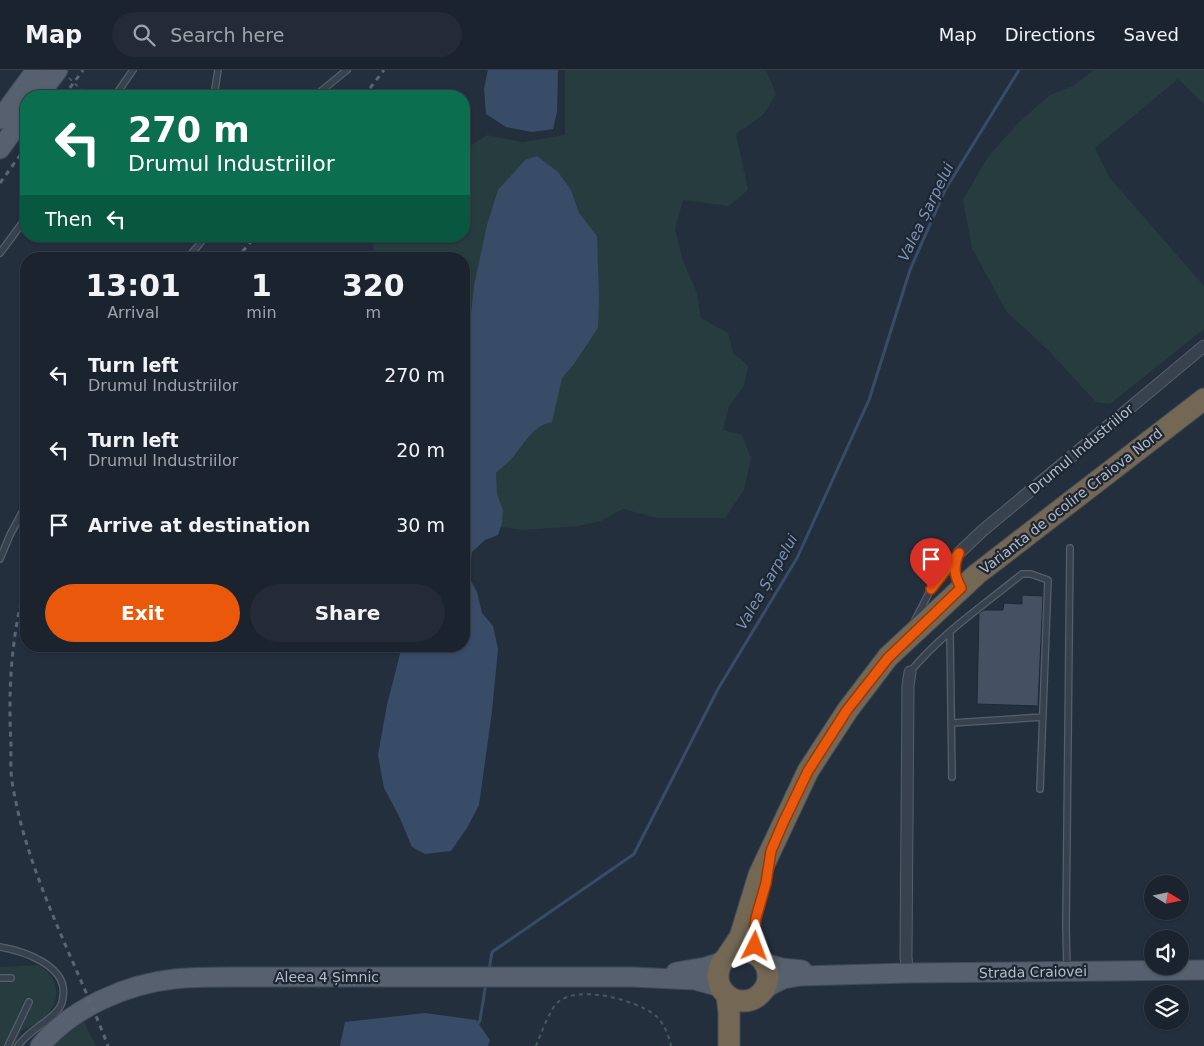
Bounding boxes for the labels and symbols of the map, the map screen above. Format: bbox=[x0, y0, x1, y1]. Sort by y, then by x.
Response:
water label: Valea Șarpelui bbox=[894, 159, 958, 264]
street label: Drumul Industriilor bbox=[1025, 400, 1137, 497]
street label: Varianta de ocolire Craiova Nord bbox=[977, 425, 1165, 577]
water label: Valea Șarpelui bbox=[732, 530, 802, 633]
pin bbox=[910, 538, 952, 589]
north arrow bbox=[1144, 875, 1189, 920]
position arrow bbox=[728, 919, 780, 971]
street label: Strada Craiovei bbox=[979, 963, 1087, 981]
street label: Aleea 4 Șimnic bbox=[275, 969, 379, 986]

